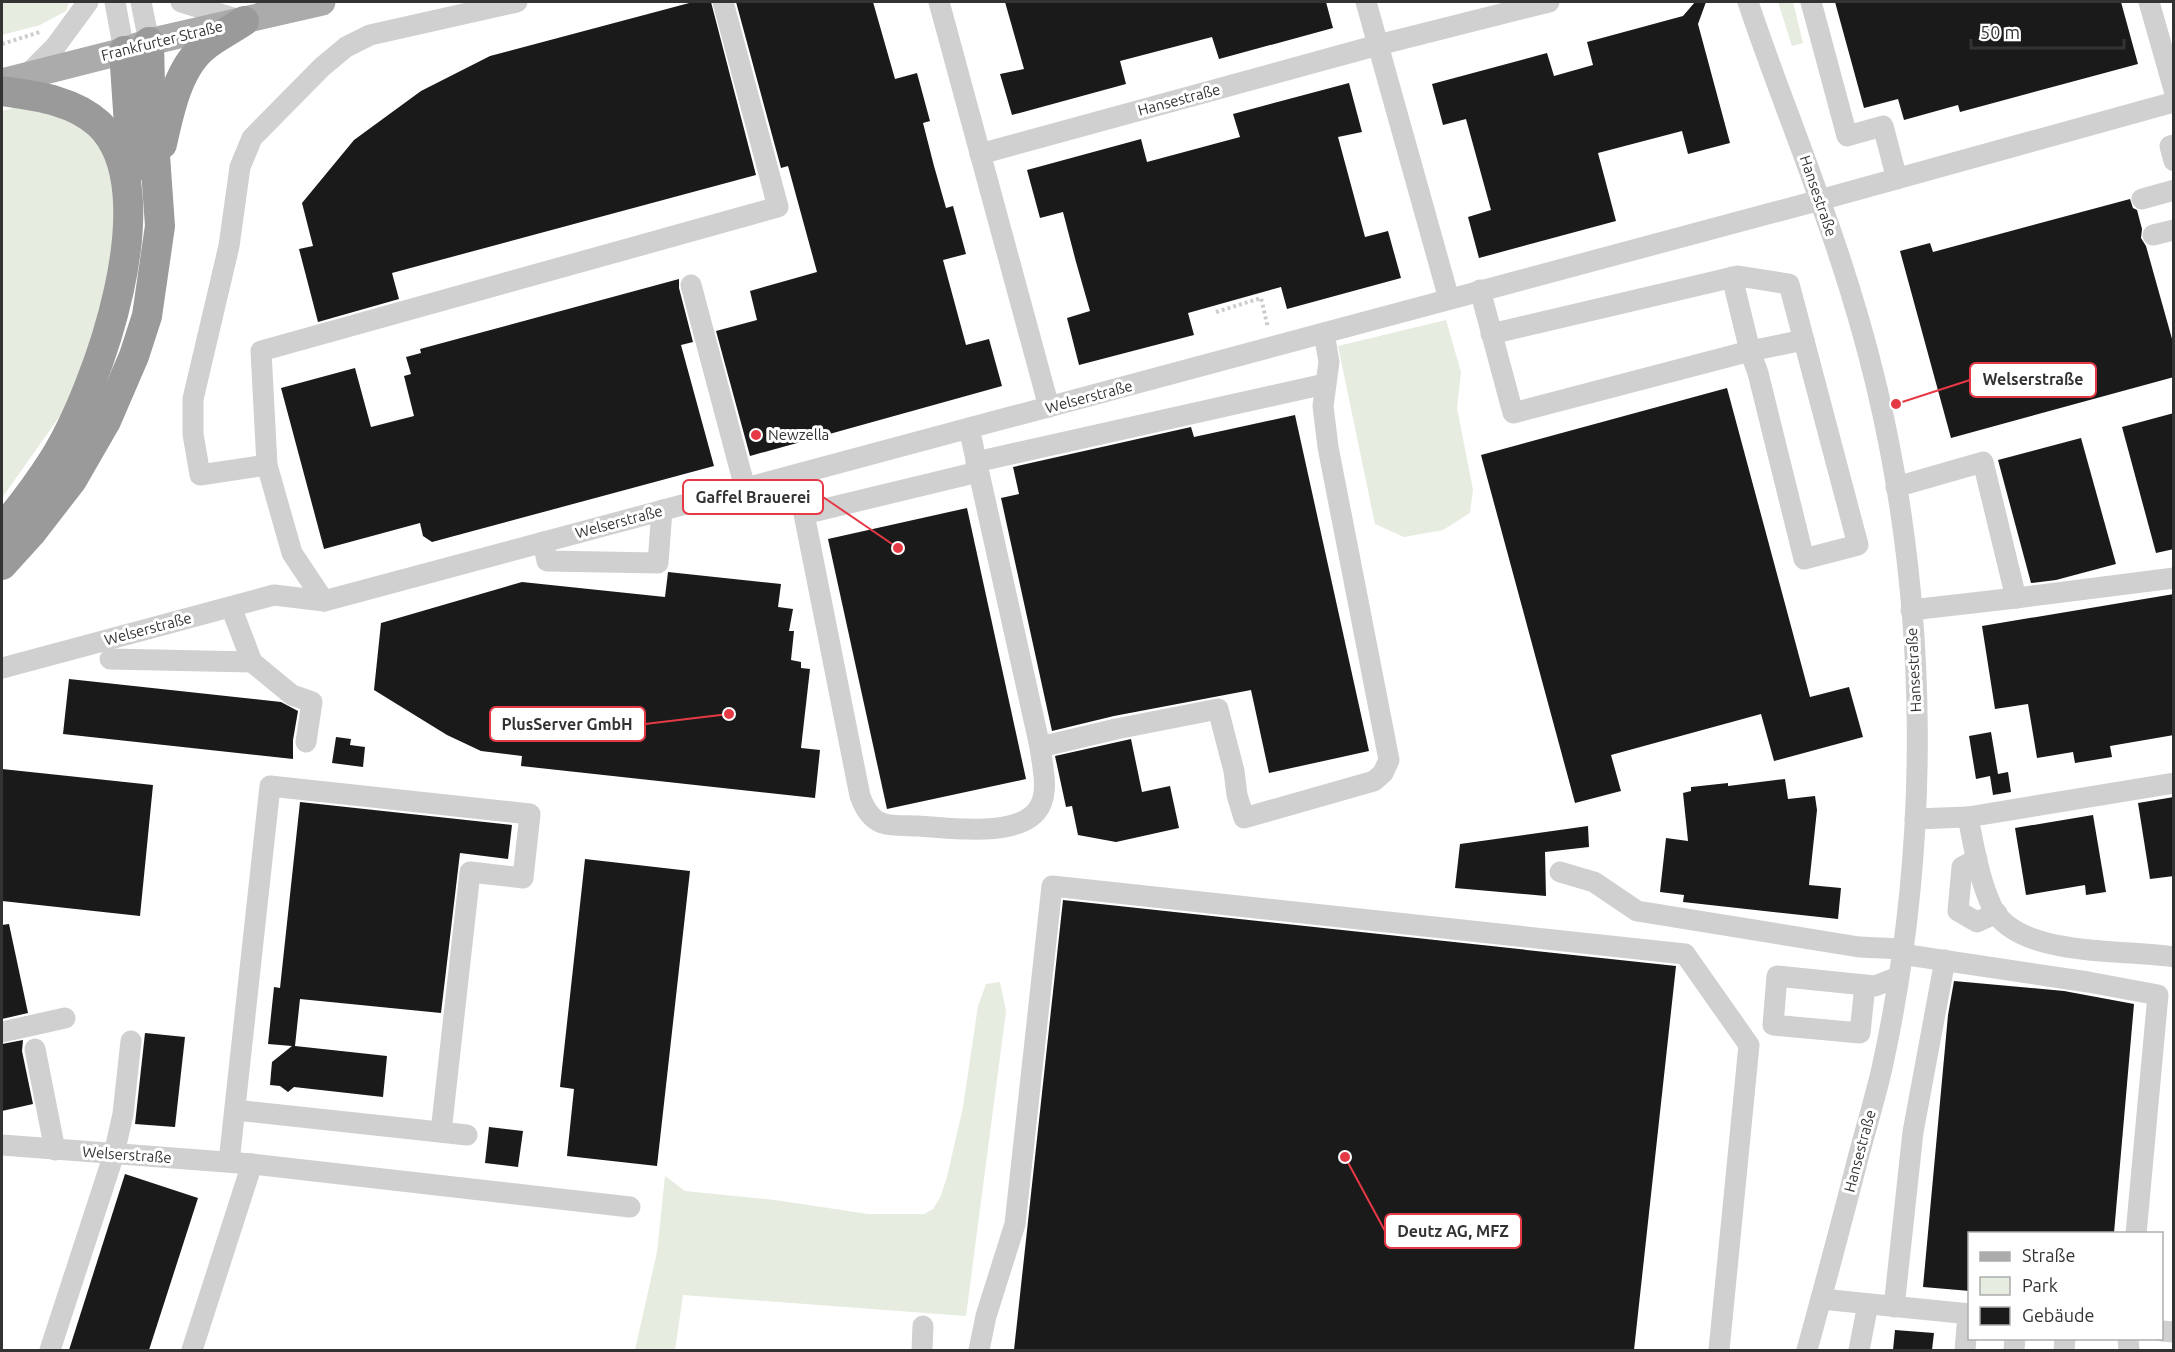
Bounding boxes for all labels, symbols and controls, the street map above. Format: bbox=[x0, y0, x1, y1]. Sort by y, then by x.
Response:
scale bar bbox=[1971, 12, 2124, 50]
street label: Frankfurter Straße bbox=[99, 17, 225, 64]
text: 50 m bbox=[1980, 22, 2020, 42]
street label: Hansestraße bbox=[1136, 80, 1222, 119]
street label: Hansestraße bbox=[1797, 153, 1840, 239]
callout: Welserstraße bbox=[1970, 363, 2096, 397]
text: Welserstraße bbox=[1982, 370, 2084, 388]
street label: Welserstraße bbox=[1043, 377, 1134, 416]
place label: Newzella bbox=[768, 426, 829, 443]
marker: Newzella bbox=[749, 428, 763, 442]
callout: Gaffel Brauerei bbox=[683, 480, 823, 514]
text: Gaffel Brauerei bbox=[695, 488, 811, 506]
street label: Welserstraße bbox=[573, 502, 664, 541]
street label: Welserstraße bbox=[102, 609, 193, 648]
street label: Hansestraße bbox=[1903, 627, 1924, 713]
callout: PlusServer GmbH bbox=[490, 707, 645, 741]
text: PlusServer GmbH bbox=[501, 715, 633, 733]
street label: Hansestraße bbox=[1840, 1108, 1879, 1194]
street label: Welserstraße bbox=[82, 1143, 172, 1166]
callout: Deutz AG, MFZ bbox=[1385, 1214, 1521, 1248]
text: Deutz AG, MFZ bbox=[1397, 1222, 1509, 1240]
legend bbox=[1968, 1232, 2163, 1340]
text: Straße bbox=[2022, 1245, 2075, 1265]
text: Park bbox=[2022, 1275, 2058, 1295]
text: Gebäude bbox=[2022, 1305, 2094, 1325]

